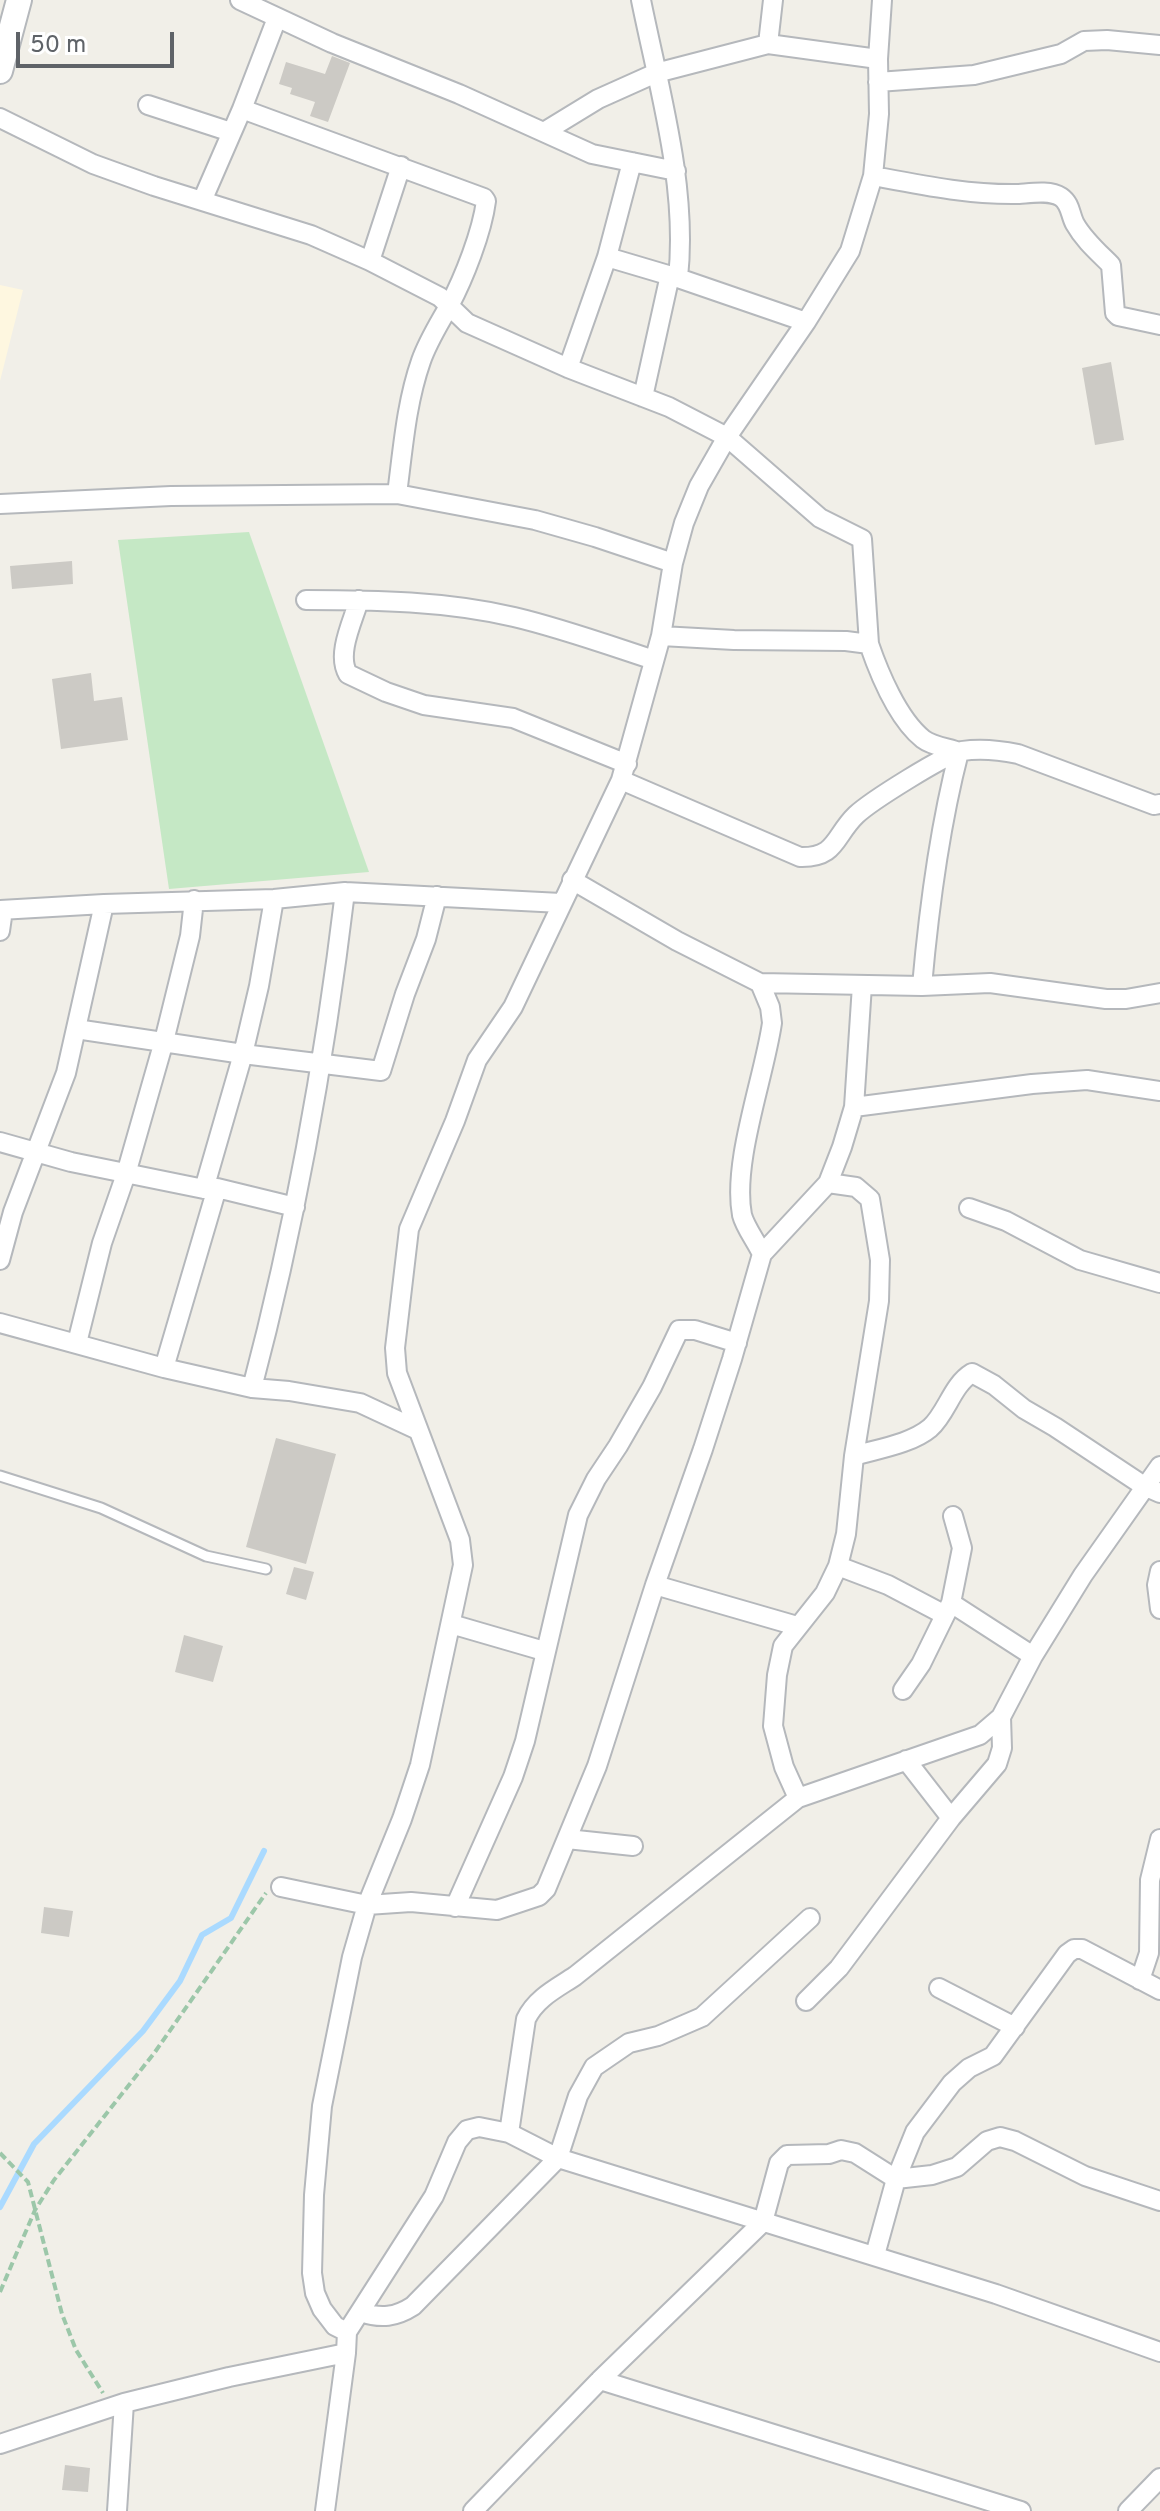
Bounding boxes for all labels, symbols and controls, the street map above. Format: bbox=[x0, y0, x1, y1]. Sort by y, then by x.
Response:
scale bar bbox=[20, 16, 178, 66]
text: 50 m bbox=[30, 31, 86, 61]

